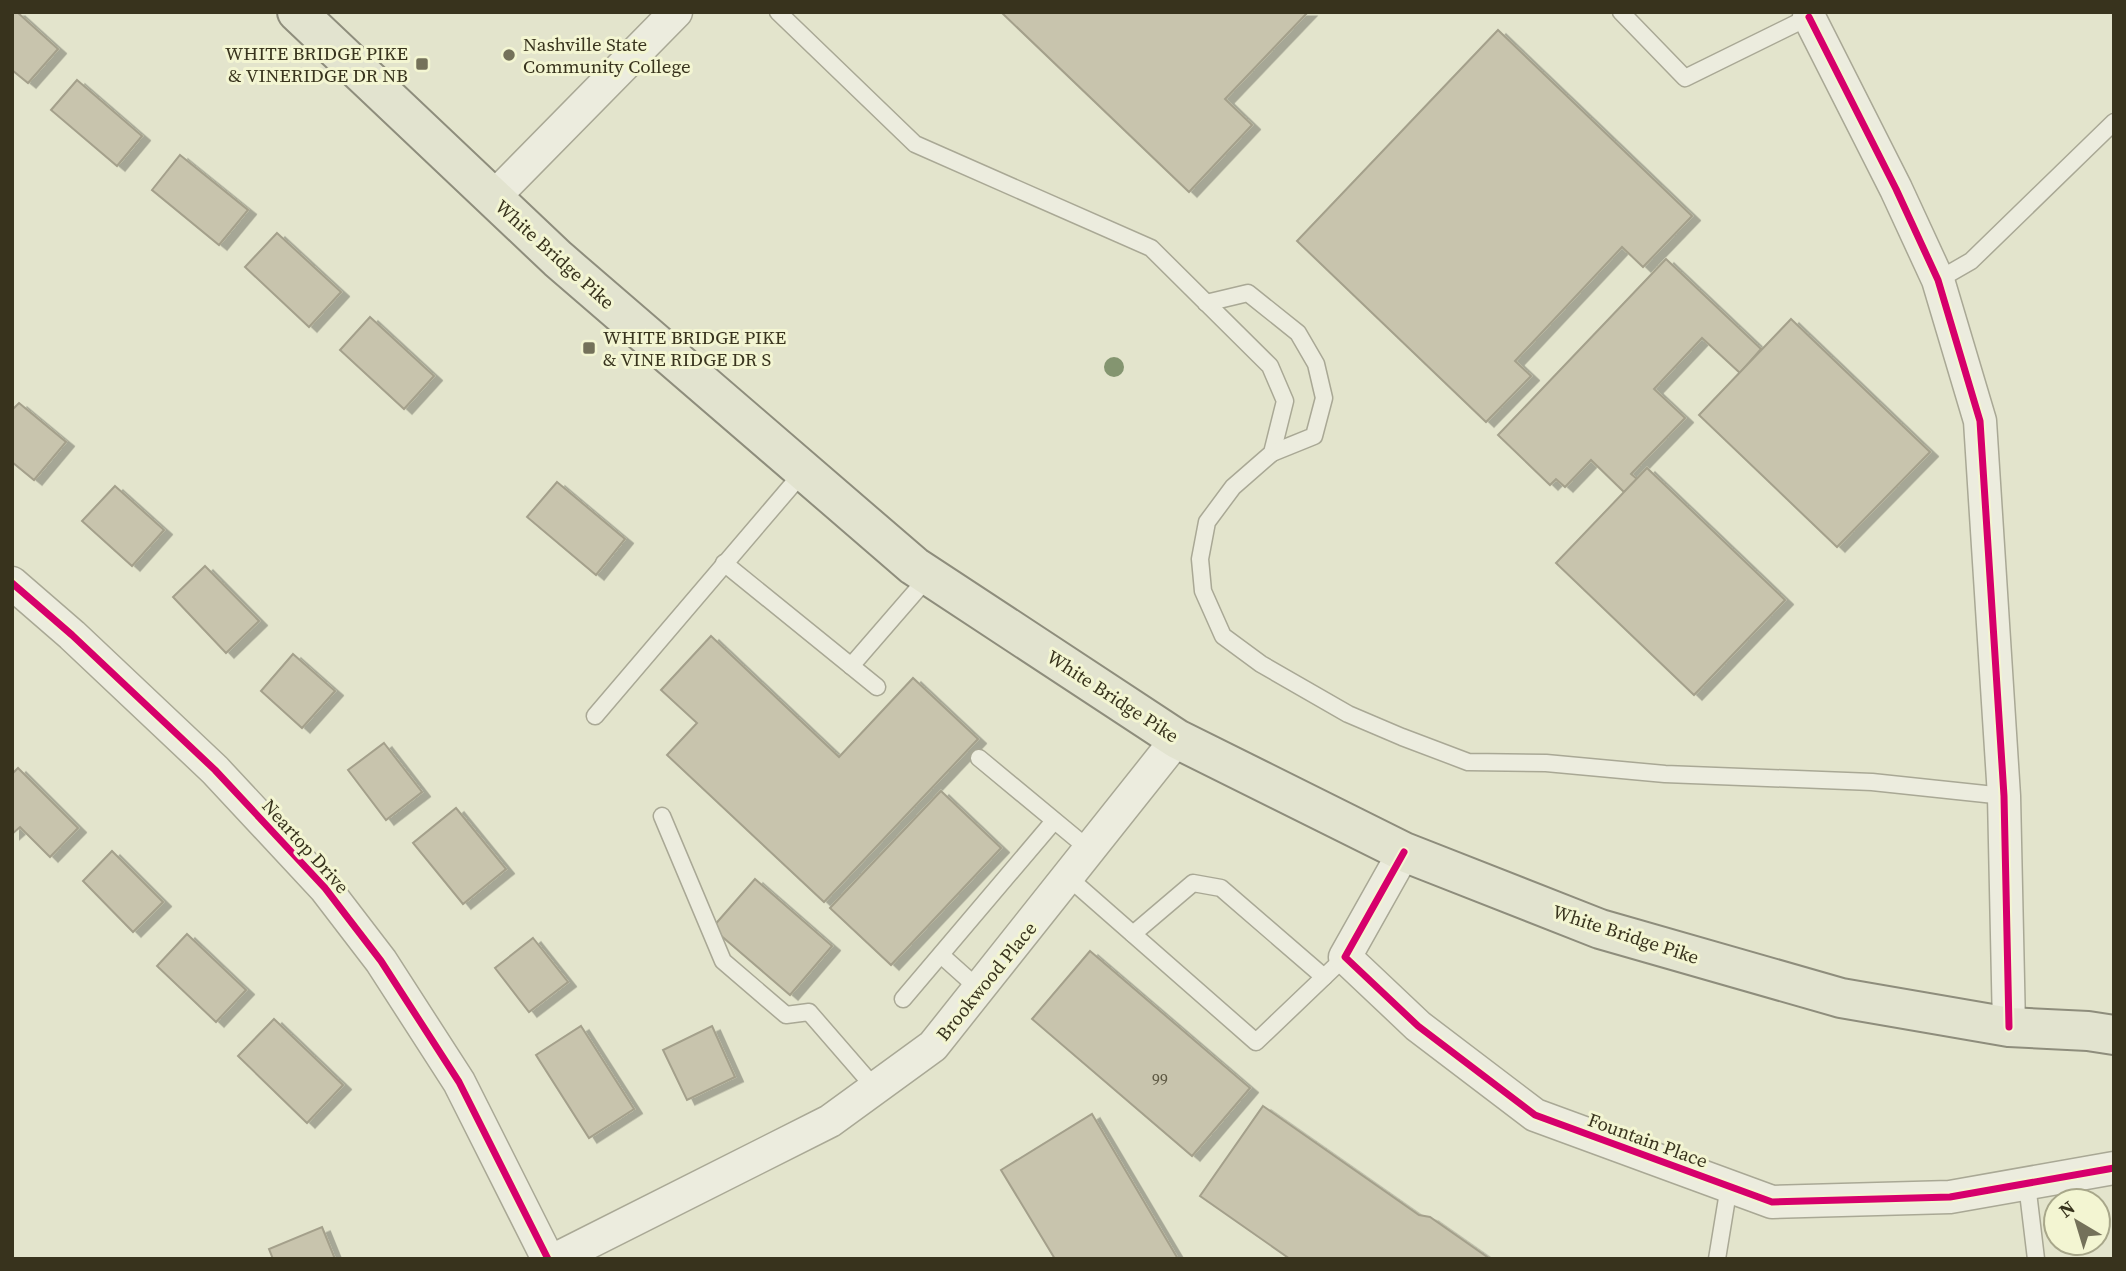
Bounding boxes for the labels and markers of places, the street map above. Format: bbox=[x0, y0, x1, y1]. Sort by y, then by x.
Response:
place label: Nashville State Community College bbox=[523, 31, 691, 79]
place label: WHITE BRIDGE PIKE & VINERIDGE DR NB bbox=[225, 40, 408, 88]
marker: Nashville State Community College bbox=[501, 47, 517, 63]
marker: WHITE BRIDGE PIKE & VINERIDGE DR NB bbox=[414, 56, 430, 72]
place label: WHITE BRIDGE PIKE & VINE RIDGE DR S bbox=[603, 324, 786, 372]
marker: WHITE BRIDGE PIKE & VINE RIDGE DR S bbox=[581, 340, 597, 356]

